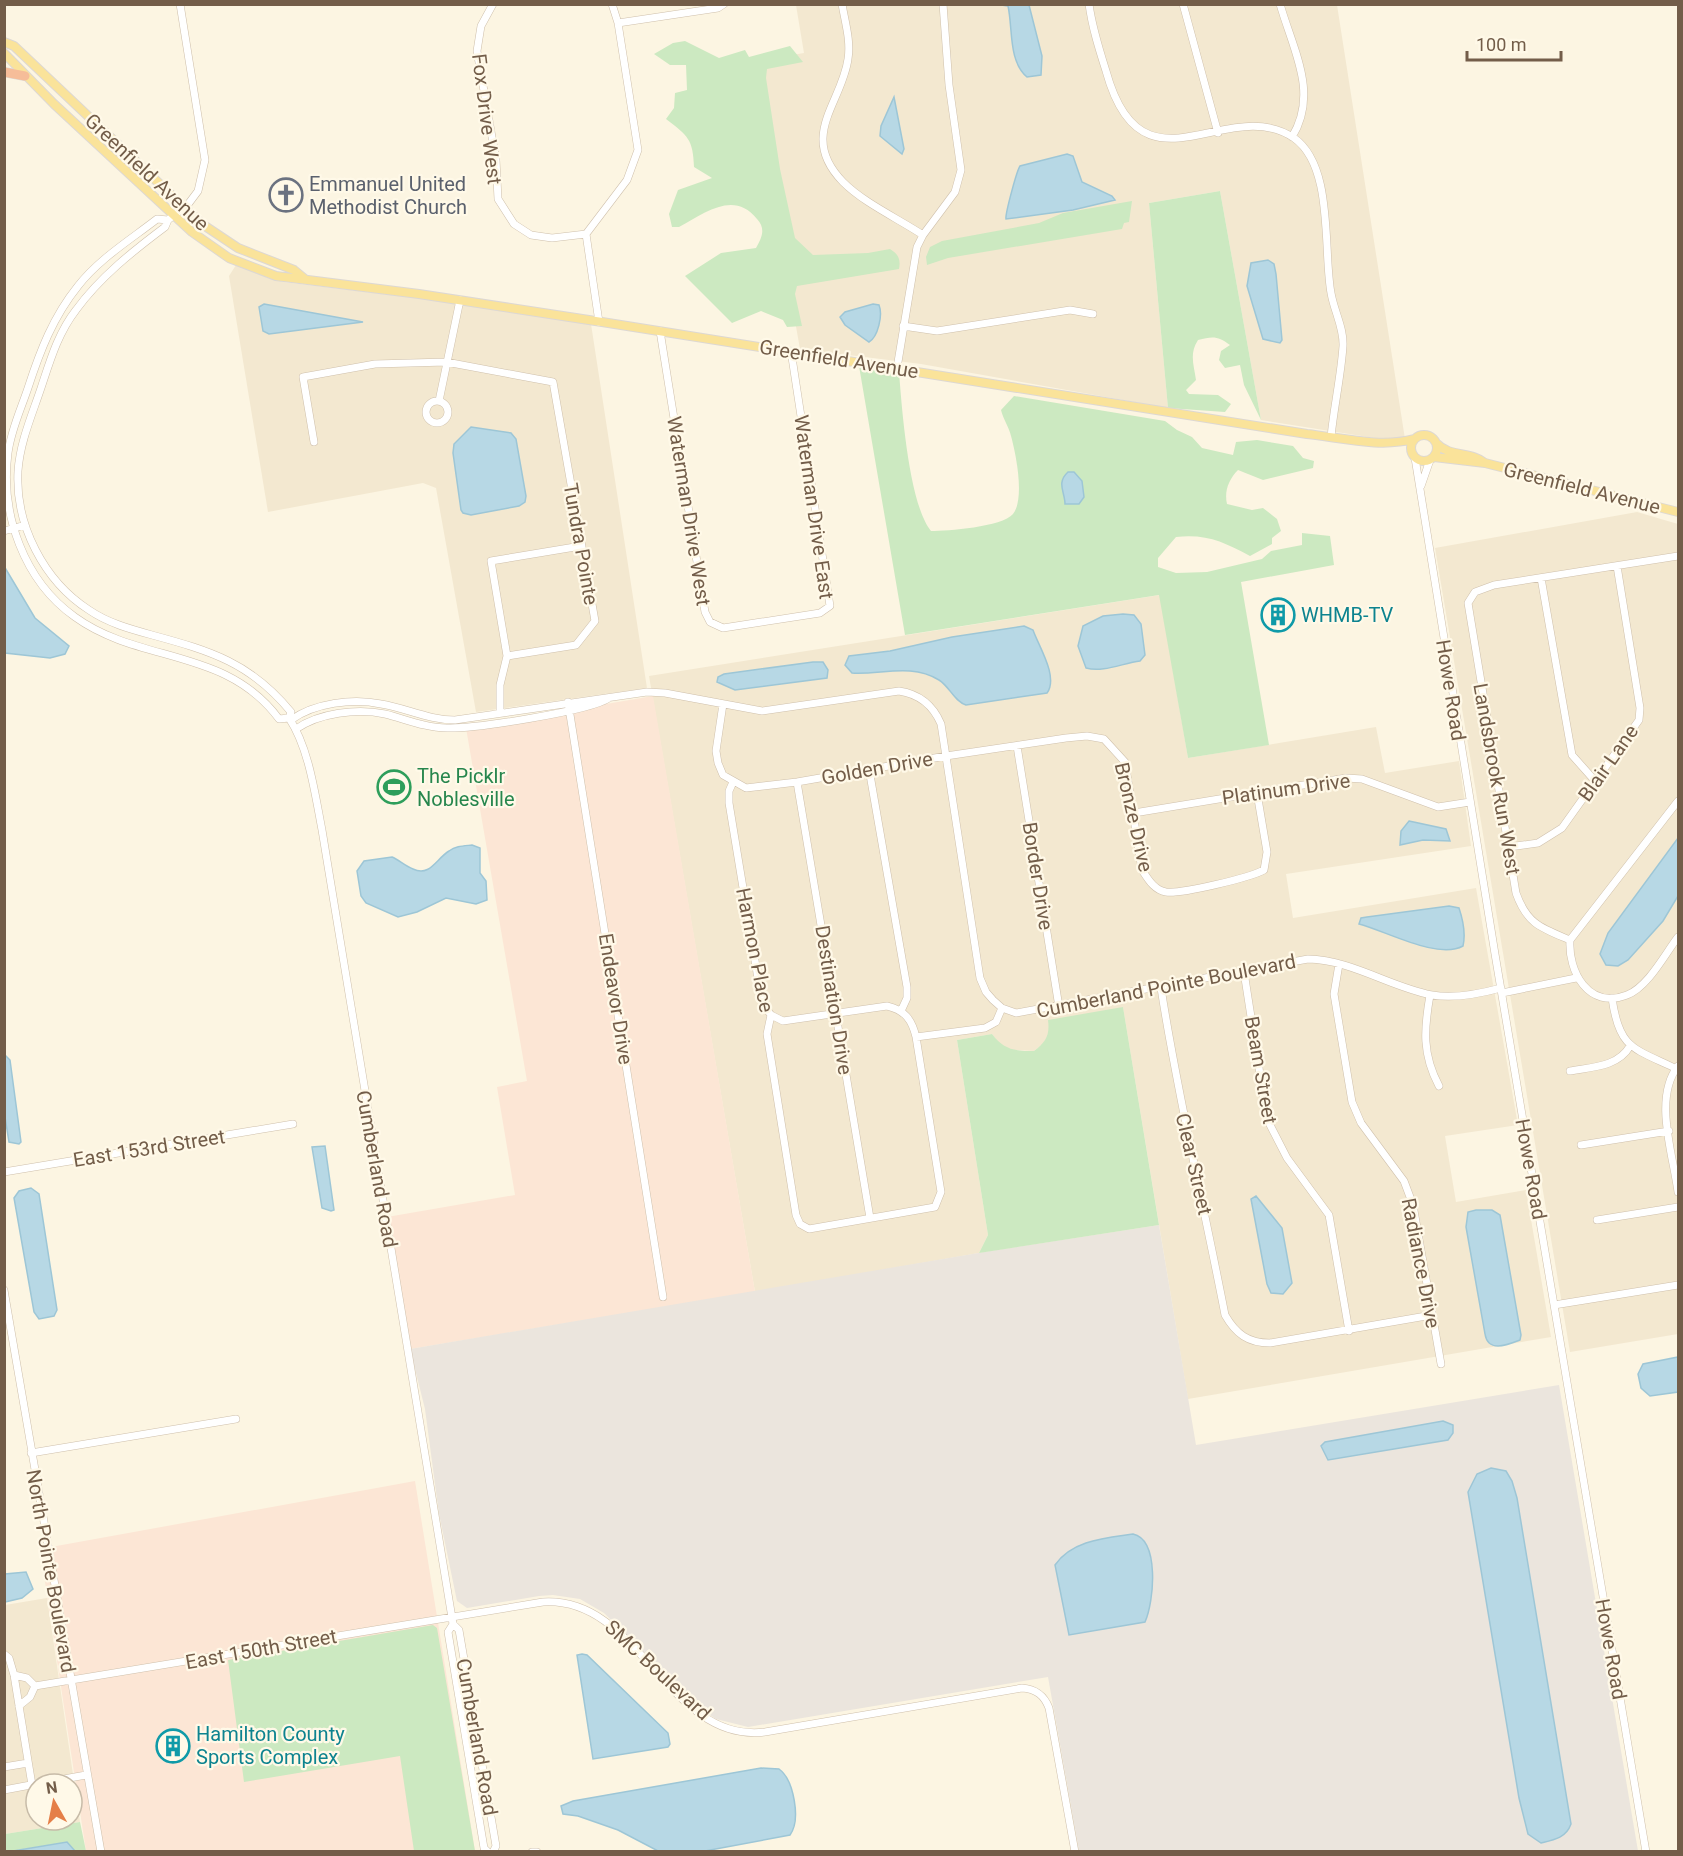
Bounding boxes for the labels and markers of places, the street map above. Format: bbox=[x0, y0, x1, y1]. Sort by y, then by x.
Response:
place label: Emmanuel United Methodist Church bbox=[309, 172, 467, 219]
church icon: Emmanuel United Methodist Church bbox=[268, 177, 304, 213]
building icon: WHMB-TV bbox=[1260, 597, 1296, 633]
place label: WHMB-TV bbox=[1301, 603, 1394, 627]
place label: The Picklr Noblesville bbox=[417, 764, 515, 811]
sports icon: The Picklr Noblesville bbox=[376, 769, 412, 805]
place label: Hamilton County Sports Complex bbox=[196, 1722, 345, 1769]
building icon: Hamilton County Sports Complex bbox=[155, 1728, 191, 1764]

